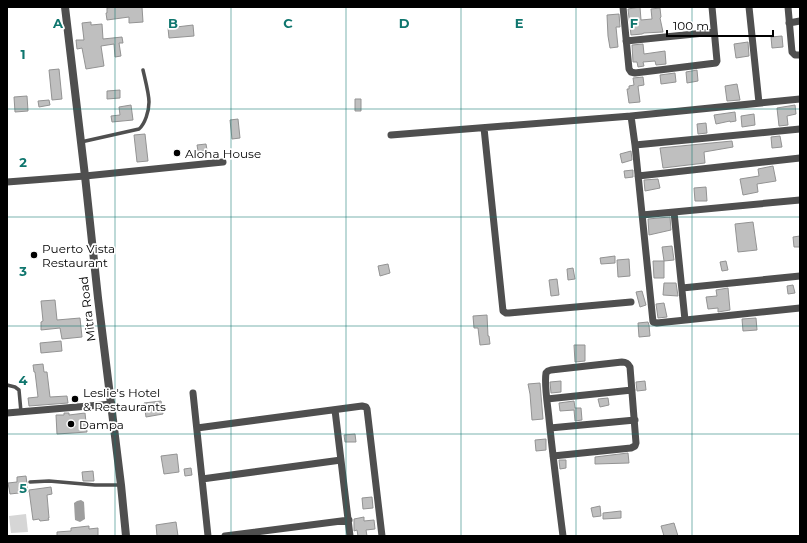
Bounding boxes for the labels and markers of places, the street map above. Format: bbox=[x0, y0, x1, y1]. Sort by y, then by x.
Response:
place label: Aloha House bbox=[185, 146, 261, 161]
marker: Aloha House bbox=[172, 148, 182, 158]
place label: Puerto Vista Restaurant bbox=[42, 241, 115, 270]
marker: Puerto Vista Restaurant bbox=[29, 250, 39, 260]
place label: Leslie's Hotel & Restaurants bbox=[83, 385, 166, 414]
marker: Leslie's Hotel & Restaurants bbox=[70, 394, 80, 404]
place label: Dampa bbox=[79, 417, 124, 432]
marker: Dampa bbox=[66, 419, 76, 429]

